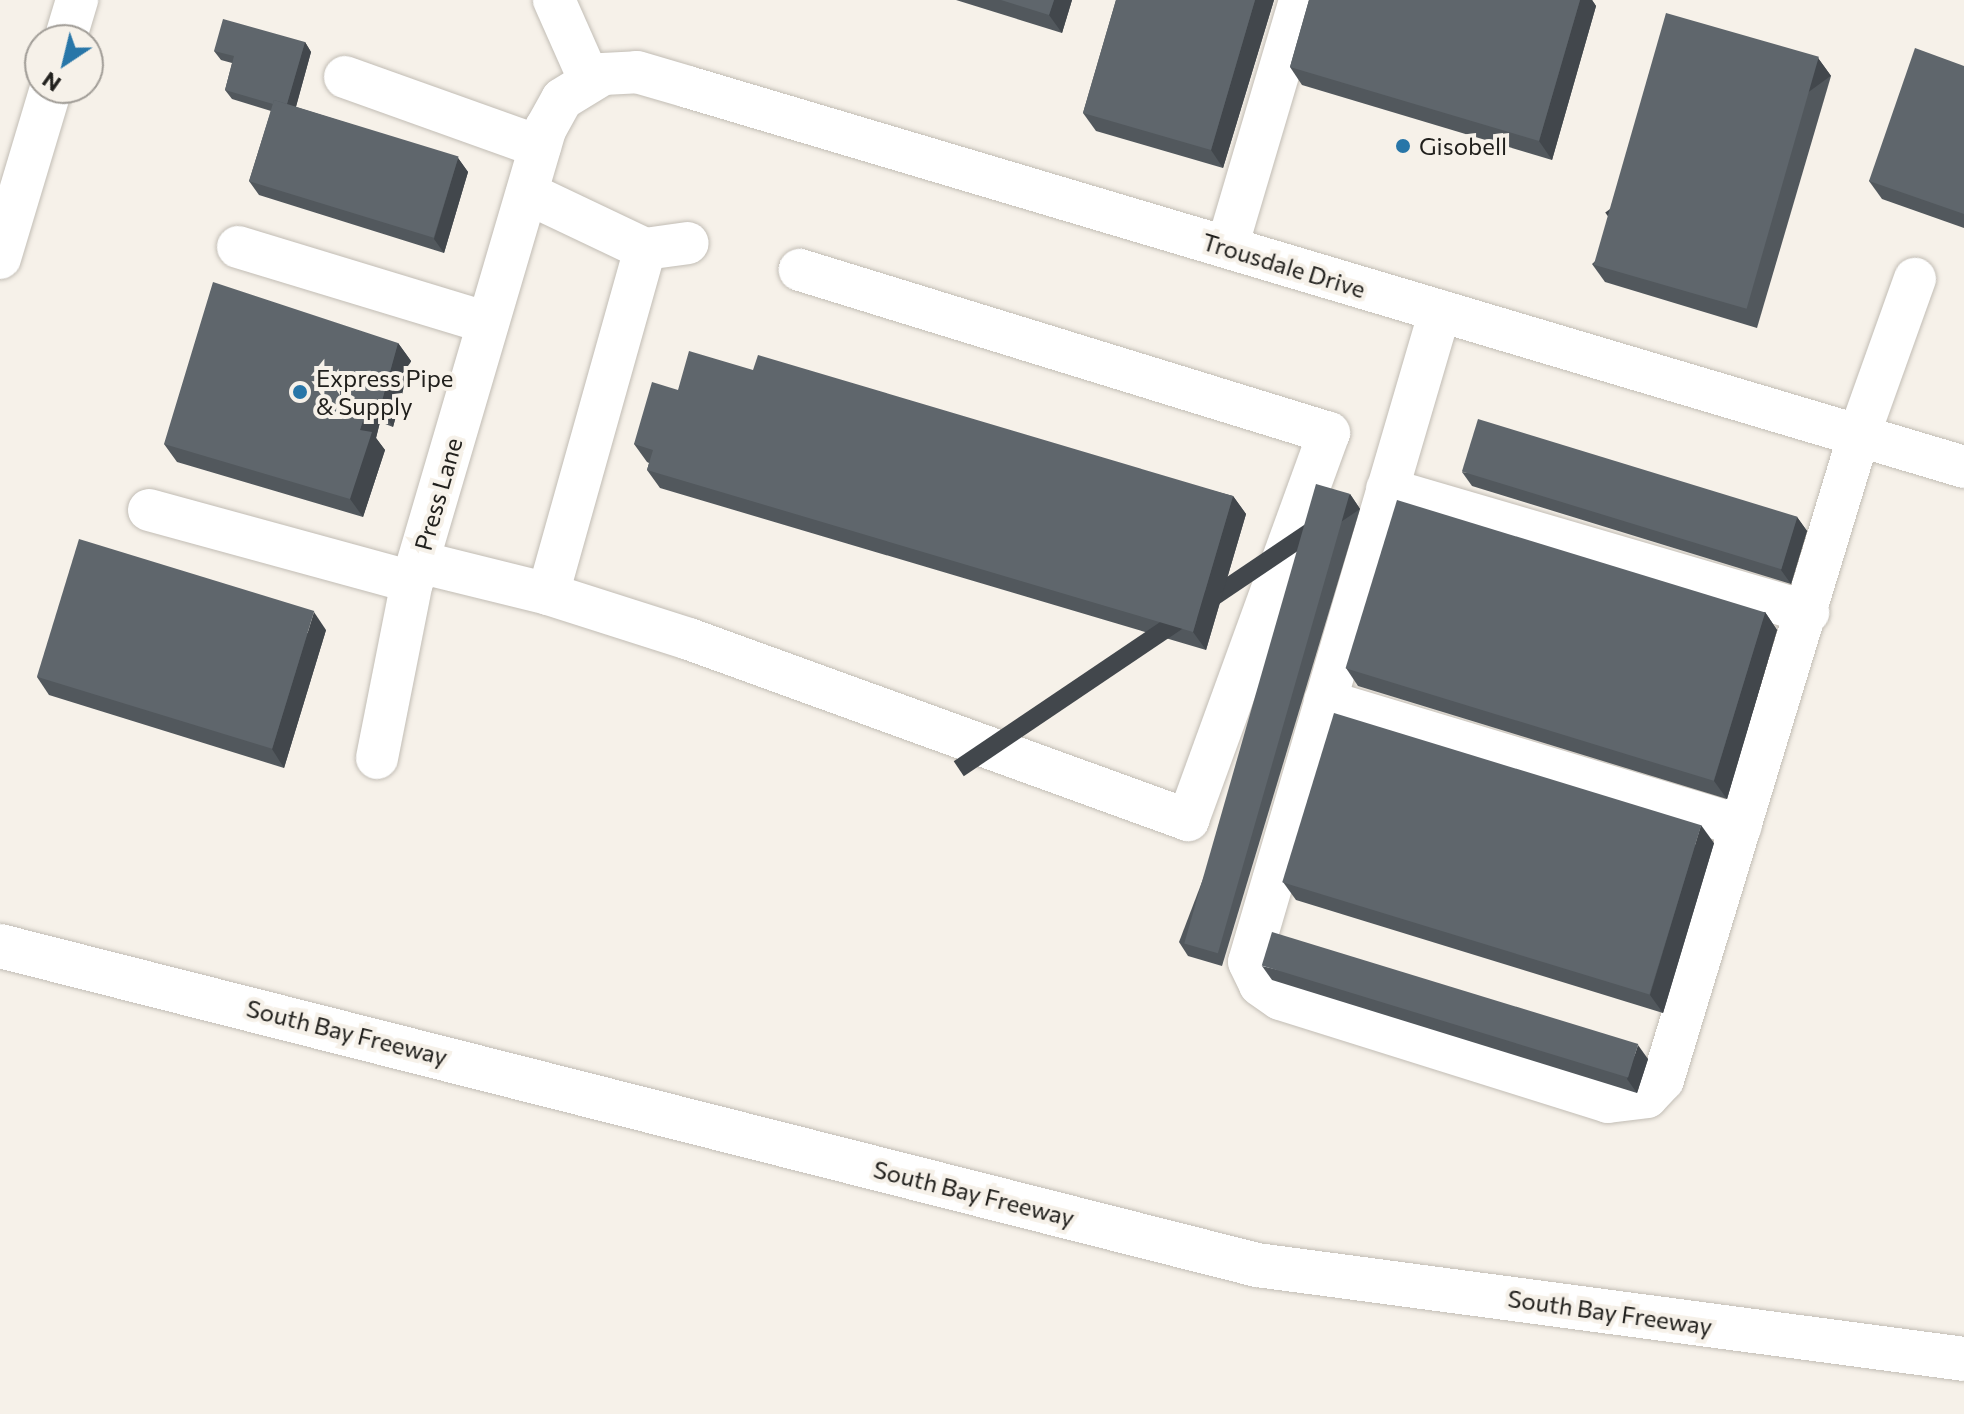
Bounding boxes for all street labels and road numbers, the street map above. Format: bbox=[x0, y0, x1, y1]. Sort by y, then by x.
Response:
street label: Trousdale Drive bbox=[1199, 227, 1369, 303]
street label: Press Lane bbox=[408, 434, 468, 554]
street label: South Bay Freeway bbox=[244, 993, 450, 1071]
street label: South Bay Freeway bbox=[871, 1154, 1077, 1232]
street label: South Bay Freeway bbox=[1506, 1283, 1714, 1341]

